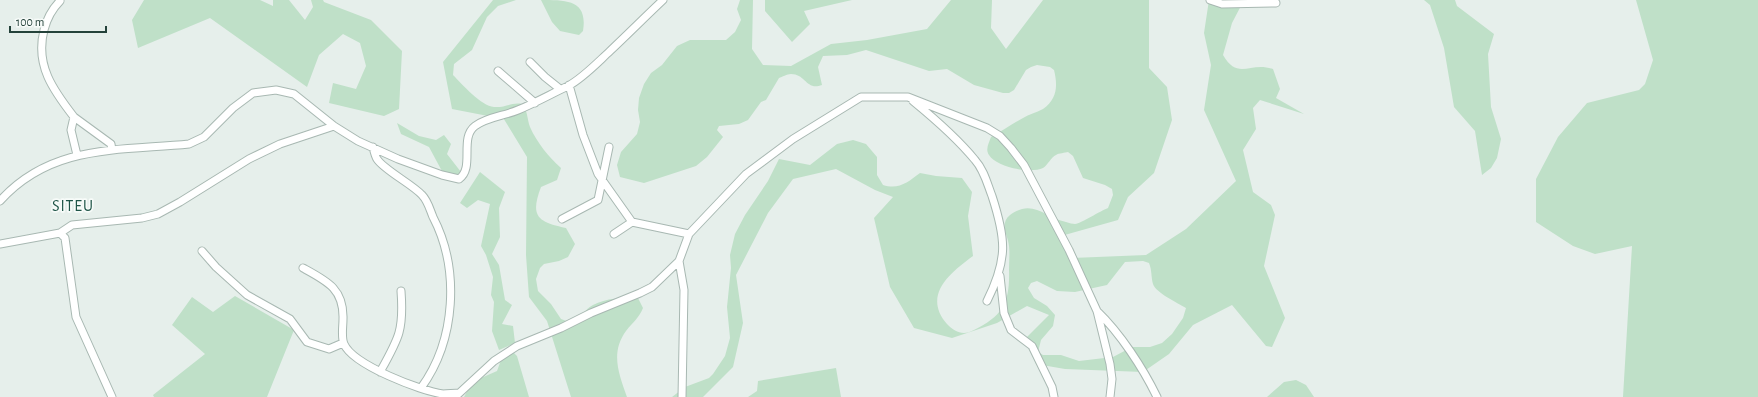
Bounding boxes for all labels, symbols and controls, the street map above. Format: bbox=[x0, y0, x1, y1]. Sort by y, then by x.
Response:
scale bar bbox=[10, 8, 106, 34]
text: 100 m bbox=[16, 16, 44, 28]
district label: SITEU bbox=[52, 198, 94, 214]

